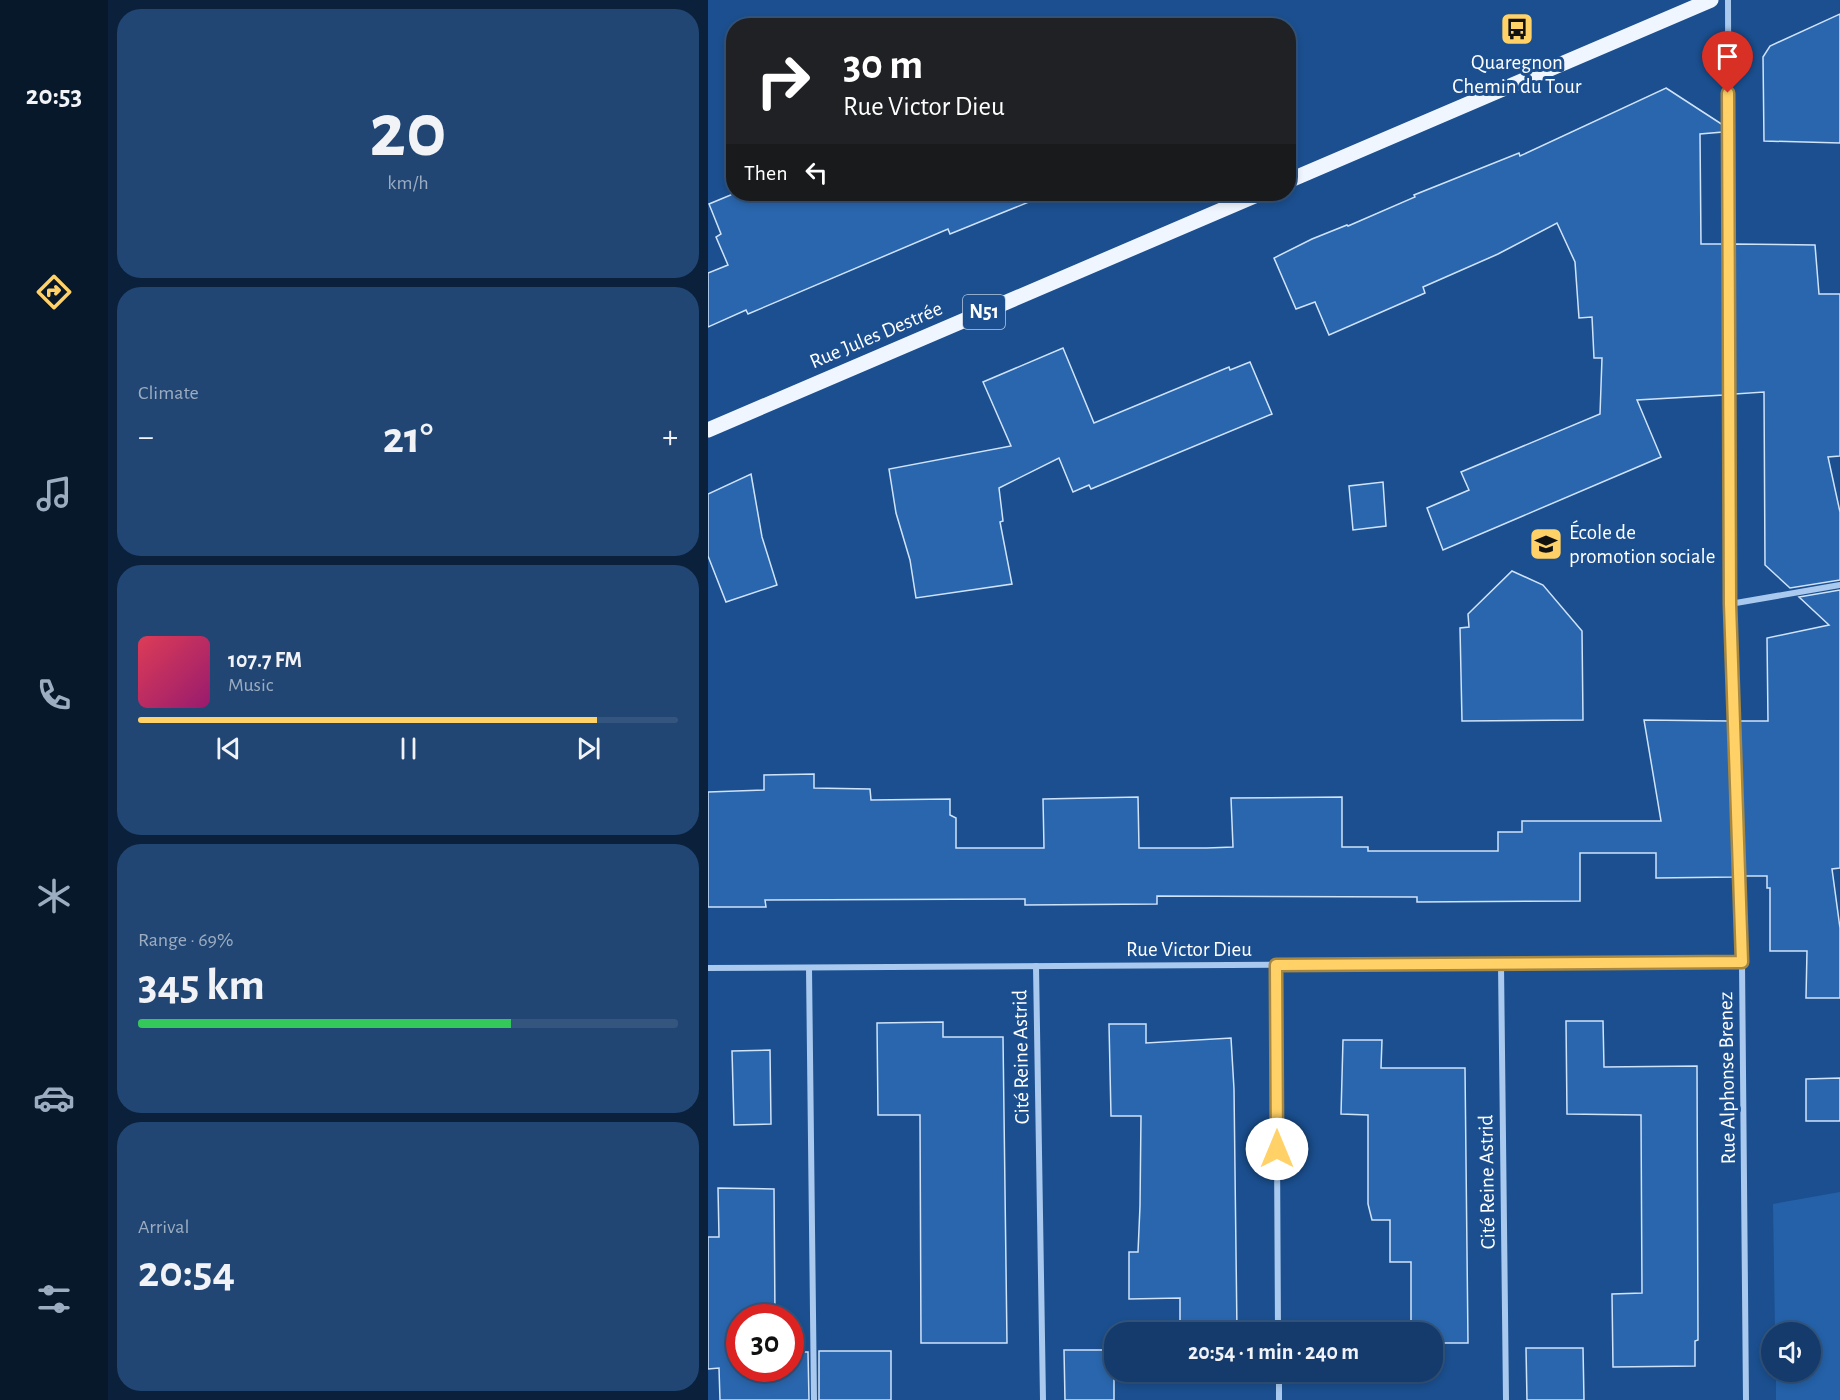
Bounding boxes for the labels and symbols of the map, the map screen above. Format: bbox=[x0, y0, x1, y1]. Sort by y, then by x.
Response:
bus stop icon: Quaregnon Chemin du Tour bbox=[1499, 11, 1535, 47]
pin bbox=[1702, 31, 1753, 93]
place label: Quaregnon Chemin du Tour bbox=[1452, 52, 1582, 97]
road number: N51 bbox=[963, 295, 1005, 329]
street label: Rue Jules Destrée bbox=[807, 298, 945, 372]
place label: École de promotion sociale bbox=[1569, 520, 1715, 567]
school or university icon: École de promotion sociale bbox=[1528, 526, 1564, 562]
street label: Rue Victor Dieu bbox=[1126, 939, 1252, 960]
street label: Cité Reine Astrid bbox=[1009, 989, 1033, 1124]
street label: Rue Alphonse Brenez bbox=[1715, 992, 1739, 1164]
street label: Cité Reine Astrid bbox=[1475, 1114, 1499, 1249]
position arrow bbox=[1245, 1117, 1309, 1181]
speed limit sign: 30 bbox=[726, 1304, 804, 1382]

